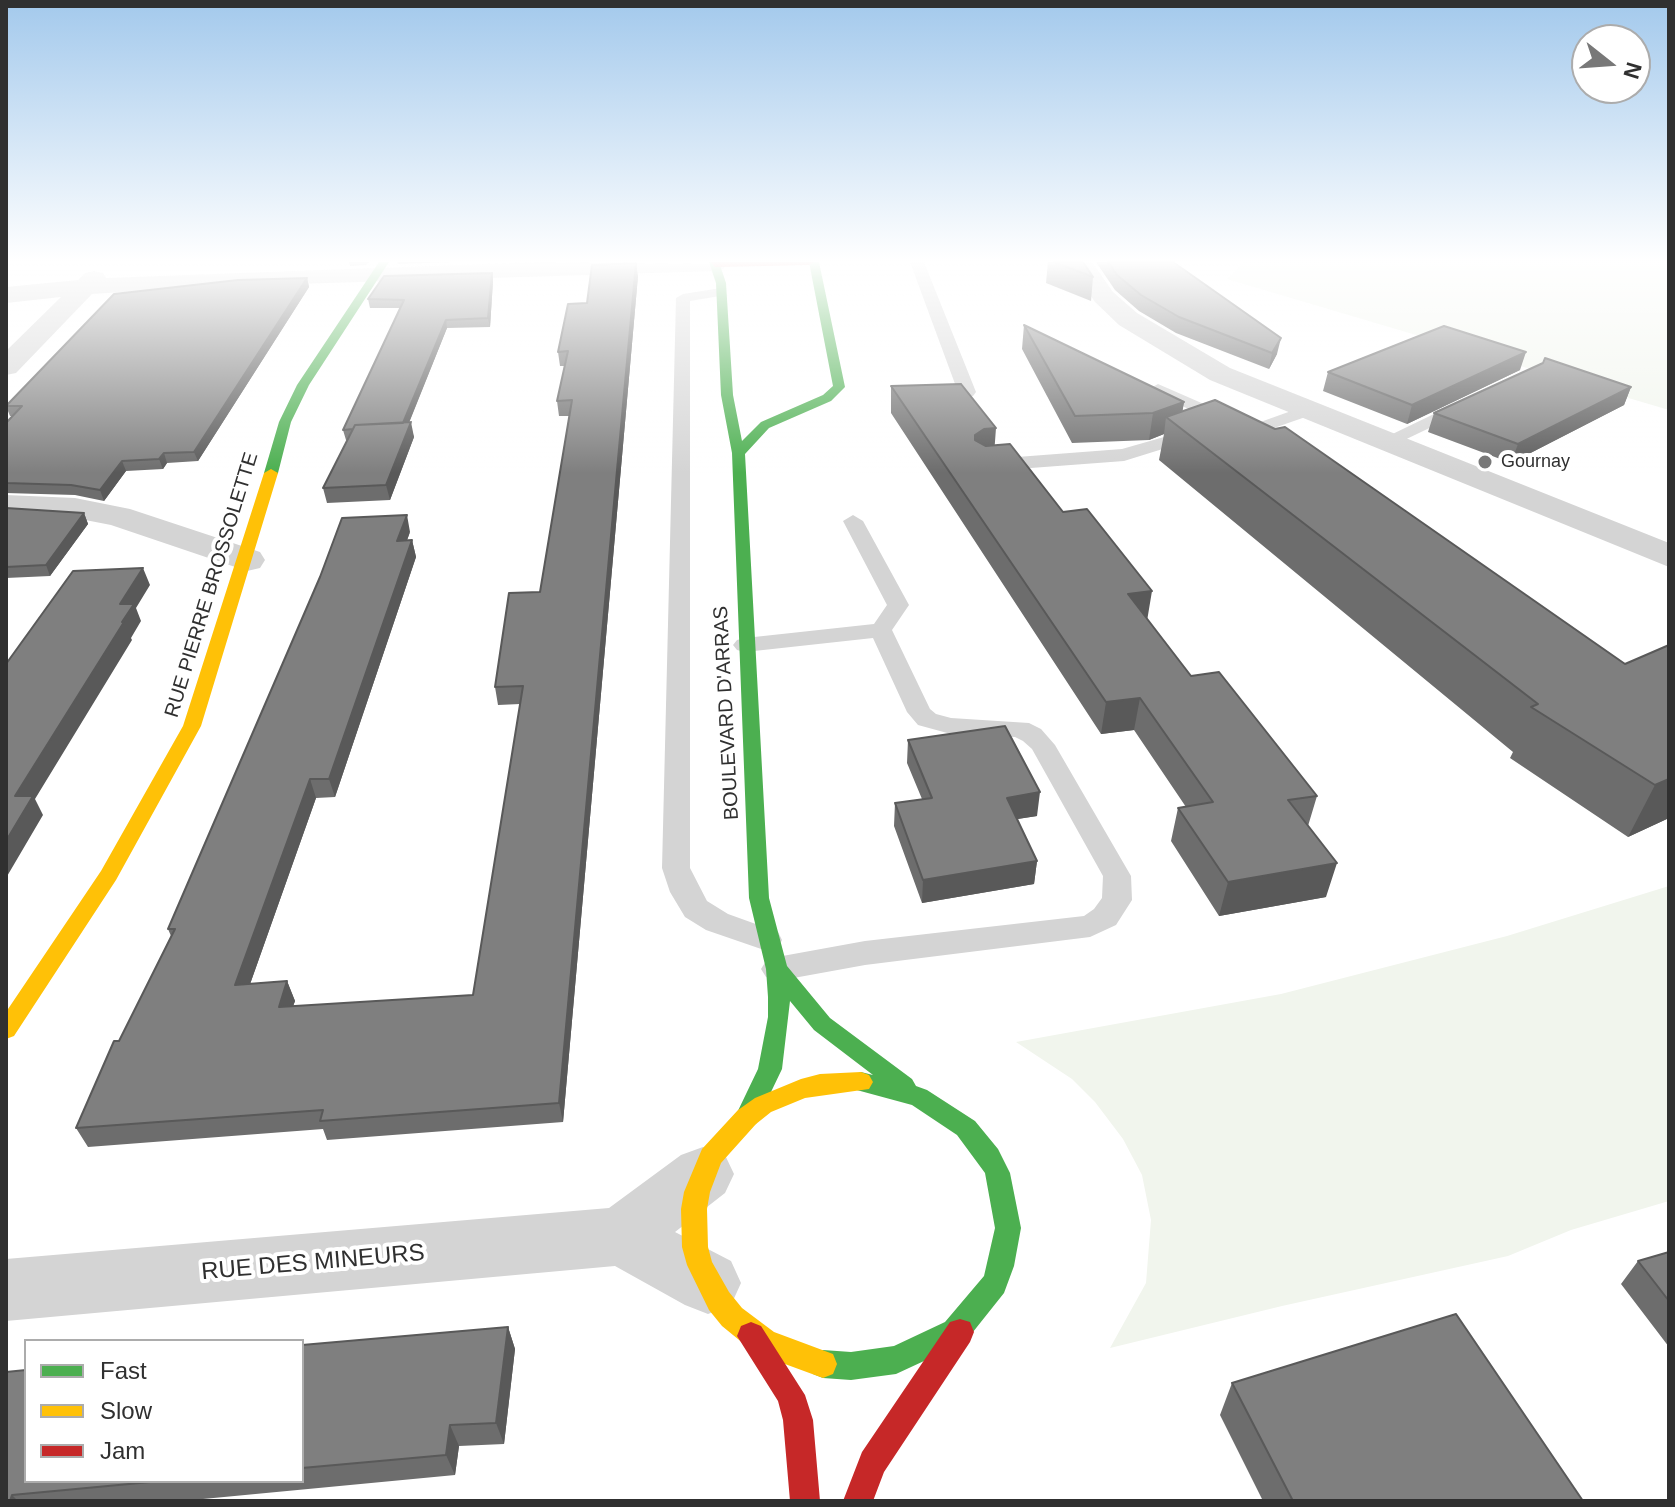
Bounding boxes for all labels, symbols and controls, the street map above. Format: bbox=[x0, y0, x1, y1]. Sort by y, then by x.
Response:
north arrow bbox=[1571, 24, 1651, 104]
text: N bbox=[1618, 59, 1647, 82]
street label: RUE PIERRE BROSSOLETTE bbox=[160, 450, 264, 720]
place label: Gournay bbox=[1501, 451, 1570, 473]
marker: Gournay bbox=[1476, 453, 1494, 471]
street label: BOULEVARD D'ARRAS bbox=[709, 605, 745, 821]
street label: RUE DES MINEURS bbox=[200, 1239, 426, 1287]
legend bbox=[24, 1339, 304, 1483]
text: Fast bbox=[100, 1357, 147, 1384]
text: Slow bbox=[100, 1397, 152, 1424]
text: Jam bbox=[100, 1437, 145, 1464]

